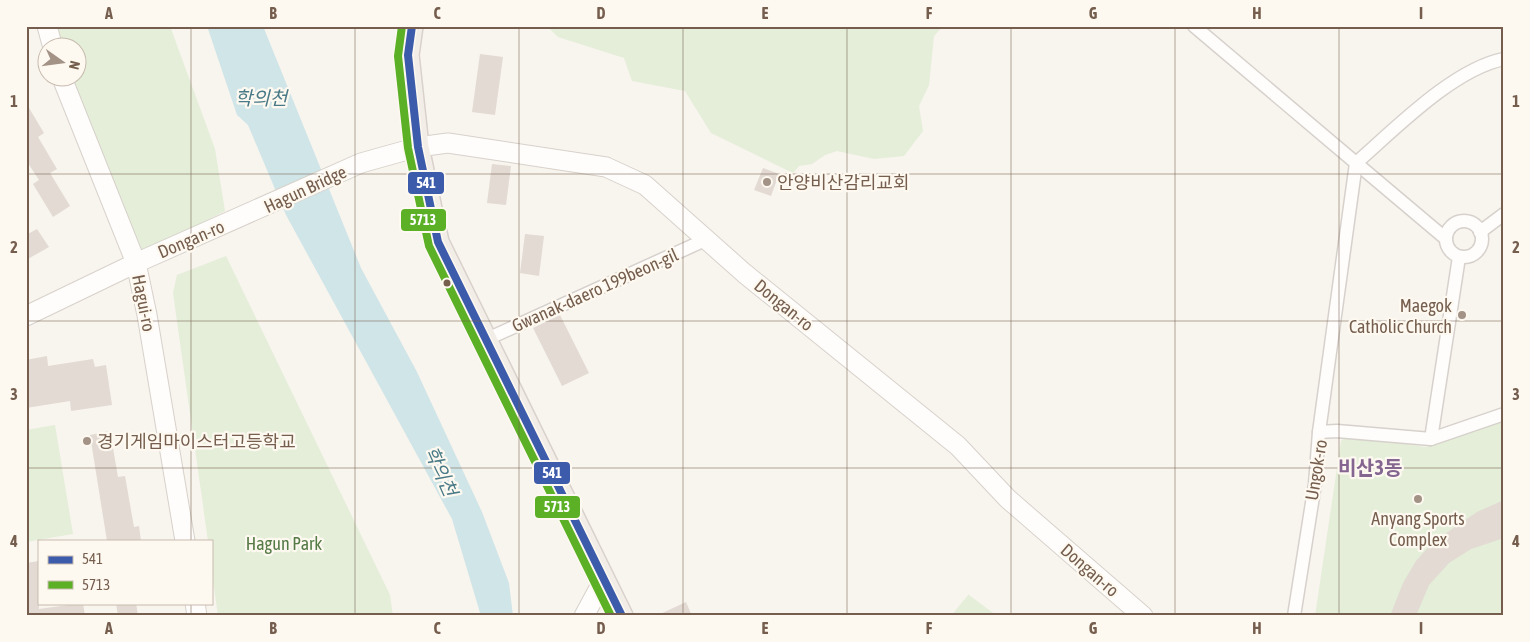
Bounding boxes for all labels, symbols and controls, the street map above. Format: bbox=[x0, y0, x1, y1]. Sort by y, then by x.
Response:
text: A bbox=[104, 4, 113, 22]
text: B bbox=[269, 4, 277, 22]
text: C bbox=[433, 4, 441, 22]
text: D bbox=[597, 4, 606, 22]
text: E bbox=[762, 4, 769, 22]
text: F bbox=[926, 4, 933, 22]
text: G bbox=[1089, 4, 1098, 22]
text: H bbox=[1252, 4, 1262, 22]
text: I bbox=[1419, 4, 1423, 22]
north arrow bbox=[38, 38, 88, 88]
text: N bbox=[66, 59, 83, 71]
water label: 학의천 bbox=[235, 87, 289, 109]
text: 1 bbox=[10, 92, 18, 110]
text: 1 bbox=[1512, 92, 1520, 110]
street label: Hagun Bridge bbox=[260, 161, 350, 217]
line badge: 541 bbox=[407, 171, 445, 195]
place label: 안양비산감리교회 bbox=[777, 172, 909, 193]
text: 541 bbox=[416, 175, 436, 191]
marker: 안양비산감리교회 bbox=[761, 176, 773, 188]
line badge: 5713 bbox=[400, 208, 447, 232]
text: 5713 bbox=[410, 212, 436, 228]
street label: Dongan-ro bbox=[155, 216, 227, 262]
text: 2 bbox=[10, 238, 18, 256]
text: 2 bbox=[1512, 238, 1520, 256]
street label: Gwanak-daero 199beon-gil bbox=[509, 244, 682, 336]
street label: Hagui-ro bbox=[128, 273, 160, 333]
street label: Dongan-ro bbox=[750, 275, 818, 335]
unlabelled marker bbox=[442, 278, 452, 288]
place label: Maegok Catholic Church bbox=[1349, 295, 1452, 337]
marker: Maegok Catholic Church bbox=[1456, 309, 1468, 321]
text: 3 bbox=[10, 385, 18, 403]
text: 3 bbox=[1512, 385, 1520, 403]
place label: 경기게임마이스터고등학교 bbox=[97, 431, 296, 452]
marker: 경기게임마이스터고등학교 bbox=[81, 435, 93, 447]
street label: Ungok-ro bbox=[1301, 438, 1331, 502]
water label: 학의천 bbox=[420, 443, 462, 501]
district label: 비산3동 bbox=[1338, 456, 1402, 479]
line badge: 541 bbox=[533, 461, 571, 485]
text: 541 bbox=[542, 465, 562, 481]
marker: Anyang Sports Complex bbox=[1412, 493, 1424, 505]
line badge: 5713 bbox=[534, 495, 581, 519]
text: 5713 bbox=[544, 499, 570, 515]
place label: Anyang Sports Complex bbox=[1371, 508, 1465, 550]
text: 4 bbox=[9, 532, 18, 550]
text: 4 bbox=[1511, 532, 1520, 550]
park label: Hagun Park bbox=[246, 533, 322, 554]
street label: Dongan-ro bbox=[1057, 539, 1123, 601]
legend bbox=[38, 540, 212, 604]
text: 541 bbox=[82, 550, 103, 567]
text: 5713 bbox=[82, 576, 110, 593]
text: A bbox=[104, 619, 113, 637]
text: B bbox=[269, 619, 277, 637]
text: C bbox=[433, 619, 441, 637]
text: D bbox=[597, 619, 606, 637]
text: E bbox=[762, 619, 769, 637]
text: F bbox=[926, 619, 933, 637]
text: G bbox=[1089, 619, 1098, 637]
text: H bbox=[1252, 619, 1262, 637]
text: I bbox=[1419, 619, 1423, 637]

